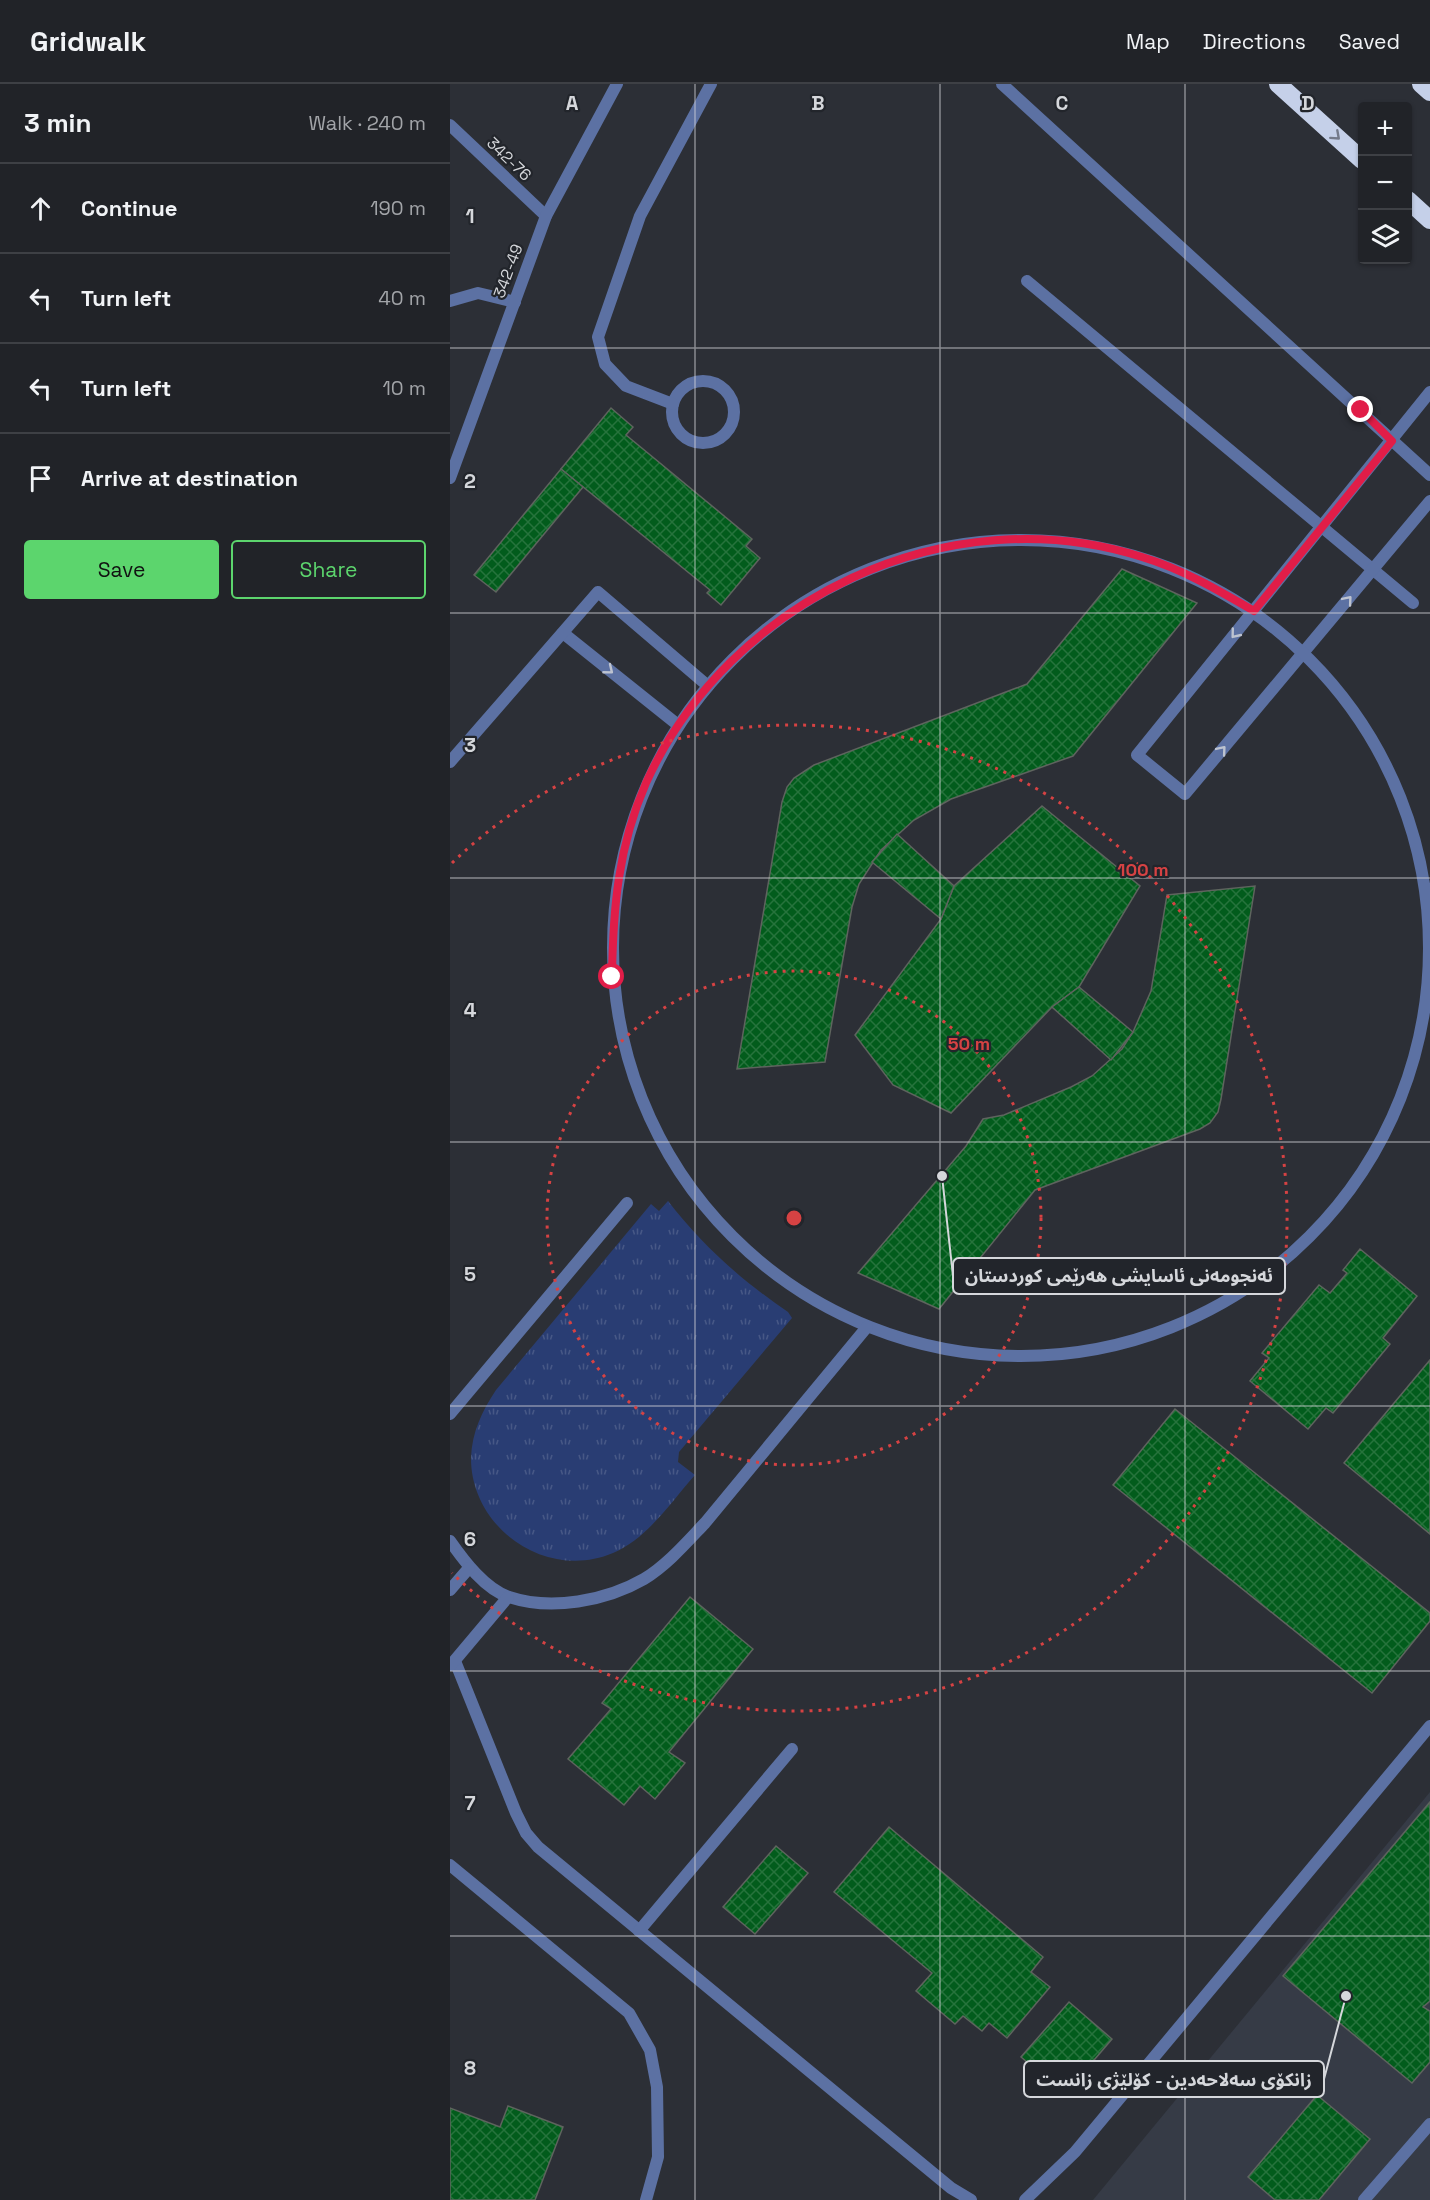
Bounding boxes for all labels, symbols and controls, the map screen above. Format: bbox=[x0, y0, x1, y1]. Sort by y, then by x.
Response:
text: Gridwalk bbox=[30, 23, 146, 59]
text: Map bbox=[1126, 28, 1170, 55]
text: Directions bbox=[1203, 28, 1306, 55]
text: Saved bbox=[1339, 28, 1400, 55]
text: A bbox=[566, 90, 579, 116]
text: B bbox=[811, 90, 825, 116]
text: C bbox=[1056, 90, 1069, 116]
text: D bbox=[1301, 90, 1315, 116]
map controls bbox=[1358, 102, 1412, 264]
button: + bbox=[1358, 102, 1412, 156]
text: 3 min bbox=[24, 106, 92, 140]
text: Walk · 240 m bbox=[308, 110, 426, 136]
one-way arrow bbox=[1329, 129, 1340, 140]
street label: 342-76 bbox=[482, 133, 536, 185]
button: − bbox=[1358, 156, 1412, 210]
icon: ahead bbox=[24, 192, 57, 225]
text: Continue bbox=[81, 194, 177, 222]
text: 190 m bbox=[370, 195, 426, 221]
text: 1 bbox=[465, 203, 475, 229]
button: layers bbox=[1358, 210, 1412, 264]
street label: 342-49 bbox=[489, 241, 527, 301]
icon: left bbox=[24, 282, 57, 315]
text: Turn left bbox=[81, 284, 171, 312]
text: 40 m bbox=[378, 285, 426, 311]
icon: left bbox=[24, 372, 57, 405]
text: Turn left bbox=[81, 374, 171, 402]
text: 10 m bbox=[382, 375, 426, 401]
route end bbox=[1347, 396, 1373, 422]
icon: arrive bbox=[24, 462, 57, 495]
text: Arrive at destination bbox=[81, 464, 298, 492]
text: 2 bbox=[464, 468, 476, 494]
button: Save bbox=[24, 540, 219, 599]
button: Share bbox=[231, 540, 426, 599]
one-way arrow bbox=[1341, 596, 1352, 607]
one-way arrow bbox=[1231, 627, 1242, 638]
one-way arrow bbox=[602, 662, 613, 673]
text: 3 bbox=[464, 732, 476, 758]
one-way arrow bbox=[1215, 746, 1226, 757]
text: 100 m bbox=[1117, 858, 1169, 881]
route start bbox=[598, 963, 624, 989]
text: 4 bbox=[464, 997, 477, 1023]
text: 50 m bbox=[948, 1032, 990, 1055]
centre of rings bbox=[784, 1208, 804, 1228]
callout: ئەنجومەنی ئاسایشی هەرێمی کوردستان bbox=[953, 1258, 1285, 1294]
text: 5 bbox=[464, 1261, 476, 1287]
text: ئەنجومەنی ئاسایشی هەرێمی کوردستان bbox=[965, 1264, 1273, 1287]
text: 6 bbox=[464, 1526, 476, 1552]
text: 7 bbox=[464, 1790, 476, 1816]
text: 8 bbox=[464, 2055, 476, 2081]
callout: زانکۆی سەلاحەدین - کۆلێژی زانست bbox=[1024, 2061, 1324, 2097]
text: زانکۆی سەلاحەدین - کۆلێژی زانست bbox=[1036, 2068, 1312, 2091]

